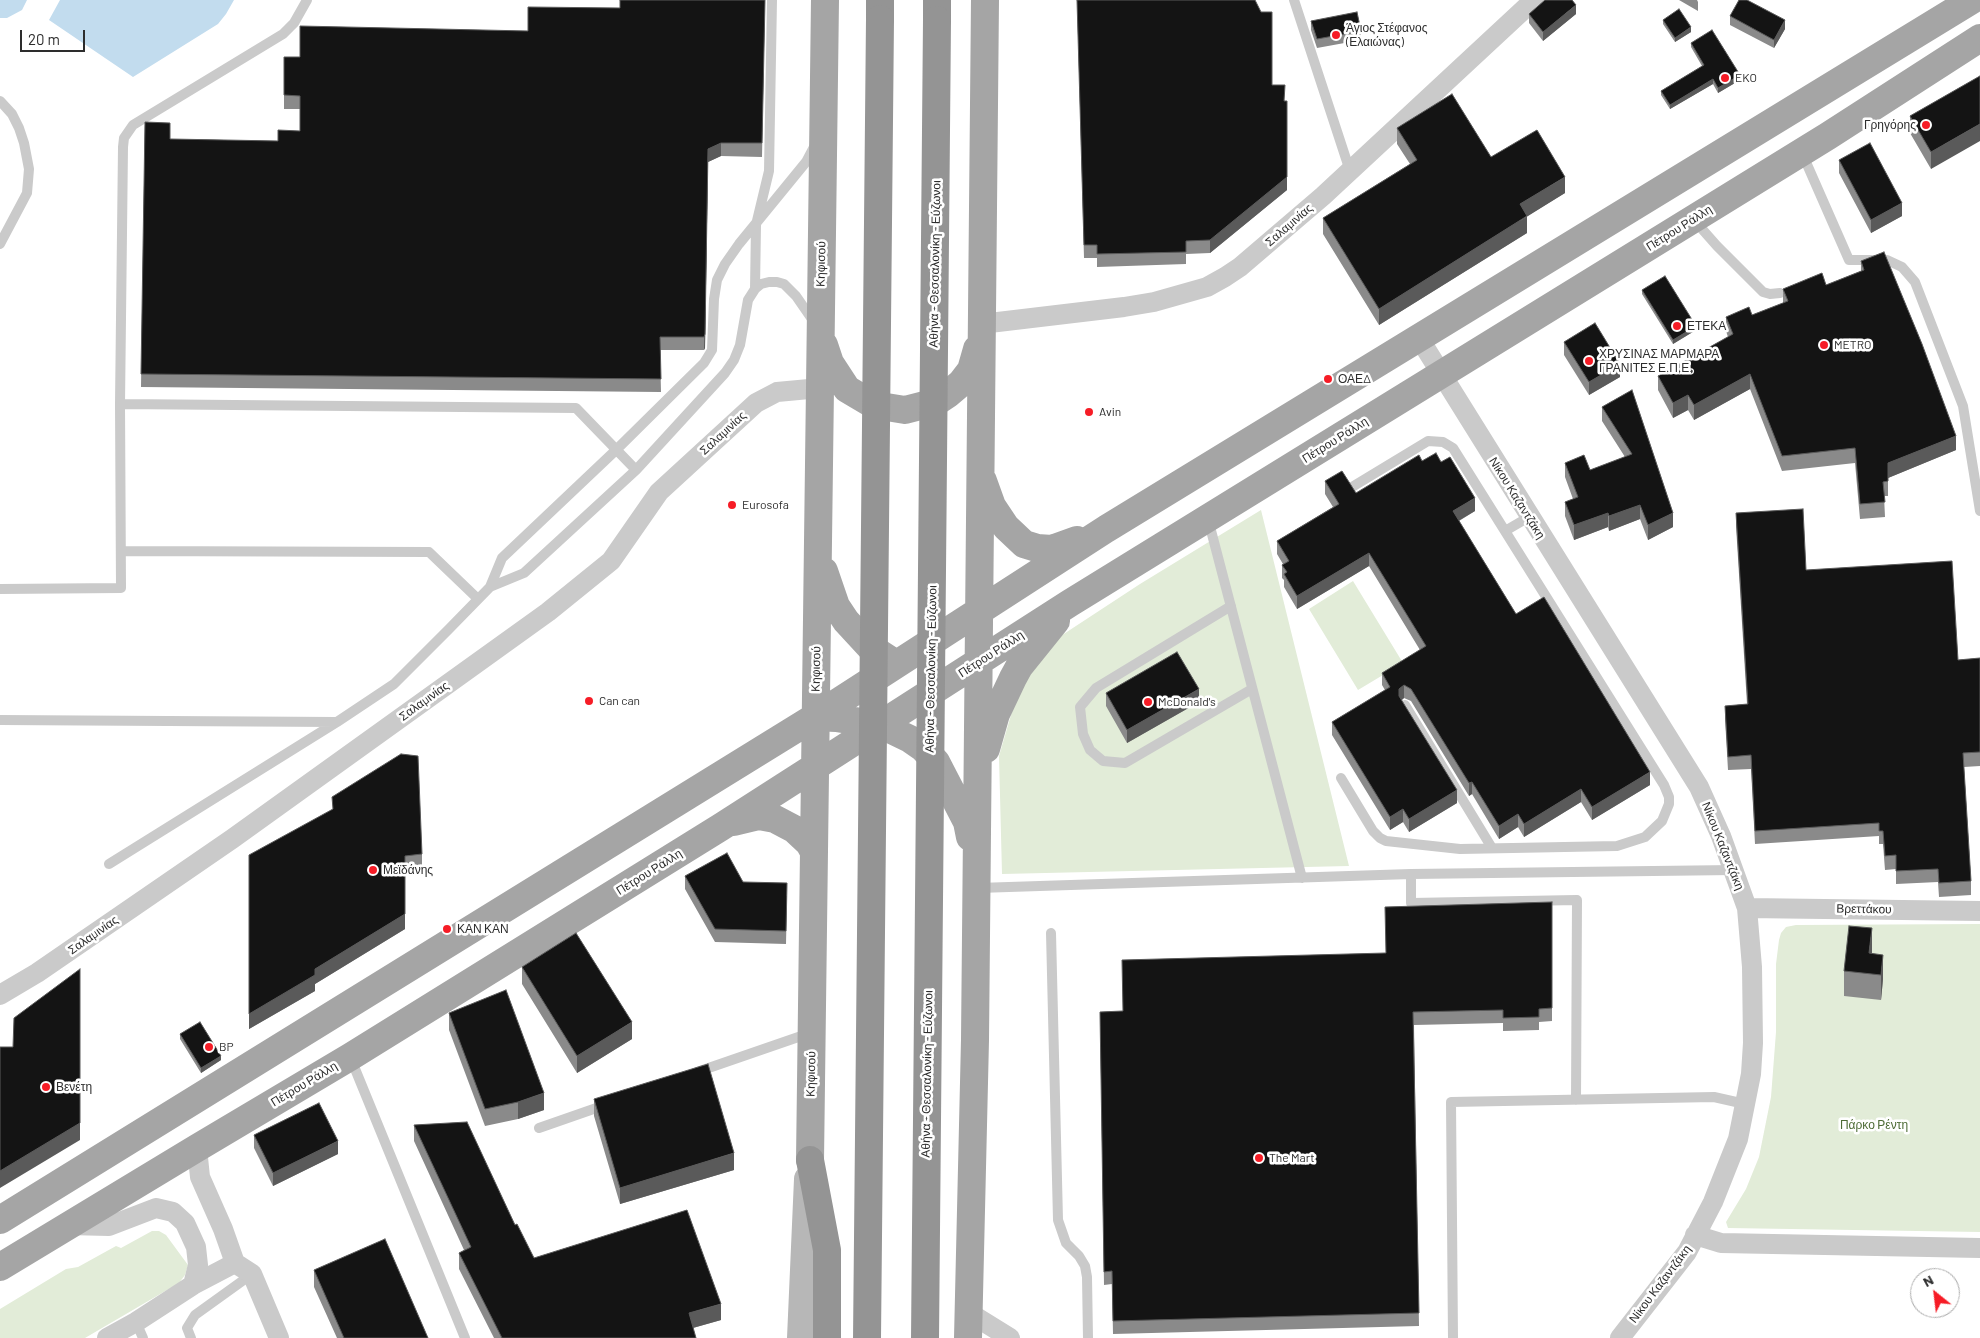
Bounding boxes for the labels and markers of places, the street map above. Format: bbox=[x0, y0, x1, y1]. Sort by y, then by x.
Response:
place label: Άγιος Στέφανος (Ελαιώνας) bbox=[1346, 21, 1427, 49]
marker: Άγιος Στέφανος (Ελαιώνας) bbox=[1330, 29, 1342, 41]
place label: EKO bbox=[1735, 71, 1757, 85]
marker: EKO bbox=[1719, 72, 1731, 84]
place label: Γρηγόρης bbox=[1864, 118, 1916, 132]
marker: Γρηγόρης bbox=[1920, 119, 1932, 131]
place label: ΕΤΕΚΑ bbox=[1687, 319, 1726, 333]
marker: ΕΤΕΚΑ bbox=[1671, 320, 1683, 332]
place label: METRO bbox=[1834, 338, 1871, 352]
marker: METRO bbox=[1818, 339, 1830, 351]
place label: ΧΡΥΣΙΝΑΣ ΜΑΡΜΑΡΑ ΓΡΑΝΙΤΕΣ Ε.Π.Ε. bbox=[1599, 347, 1719, 375]
marker: ΧΡΥΣΙΝΑΣ ΜΑΡΜΑΡΑ ΓΡΑΝΙΤΕΣ Ε.Π.Ε. bbox=[1583, 355, 1595, 367]
place label: ΟΑΕΔ bbox=[1338, 372, 1371, 386]
marker: ΟΑΕΔ bbox=[1322, 373, 1334, 385]
place label: Avin bbox=[1099, 405, 1121, 419]
marker: Avin bbox=[1083, 406, 1095, 418]
place label: Eurosofa bbox=[742, 498, 789, 512]
marker: Eurosofa bbox=[726, 499, 738, 511]
place label: Can can bbox=[599, 694, 640, 708]
marker: Can can bbox=[583, 695, 595, 707]
place label: McDonald's bbox=[1158, 695, 1216, 709]
marker: McDonald's bbox=[1142, 696, 1154, 708]
place label: Μεϊδάνης bbox=[383, 863, 433, 877]
marker: Μεϊδάνης bbox=[367, 864, 379, 876]
place label: ΚΑΝ ΚΑΝ bbox=[457, 922, 509, 936]
marker: ΚΑΝ ΚΑΝ bbox=[441, 923, 453, 935]
place label: BP bbox=[219, 1040, 234, 1054]
marker: BP bbox=[203, 1041, 215, 1053]
place label: Βενέτη bbox=[56, 1080, 92, 1094]
marker: Βενέτη bbox=[40, 1081, 52, 1093]
place label: The Mart bbox=[1269, 1151, 1315, 1165]
marker: The Mart bbox=[1253, 1152, 1265, 1164]

